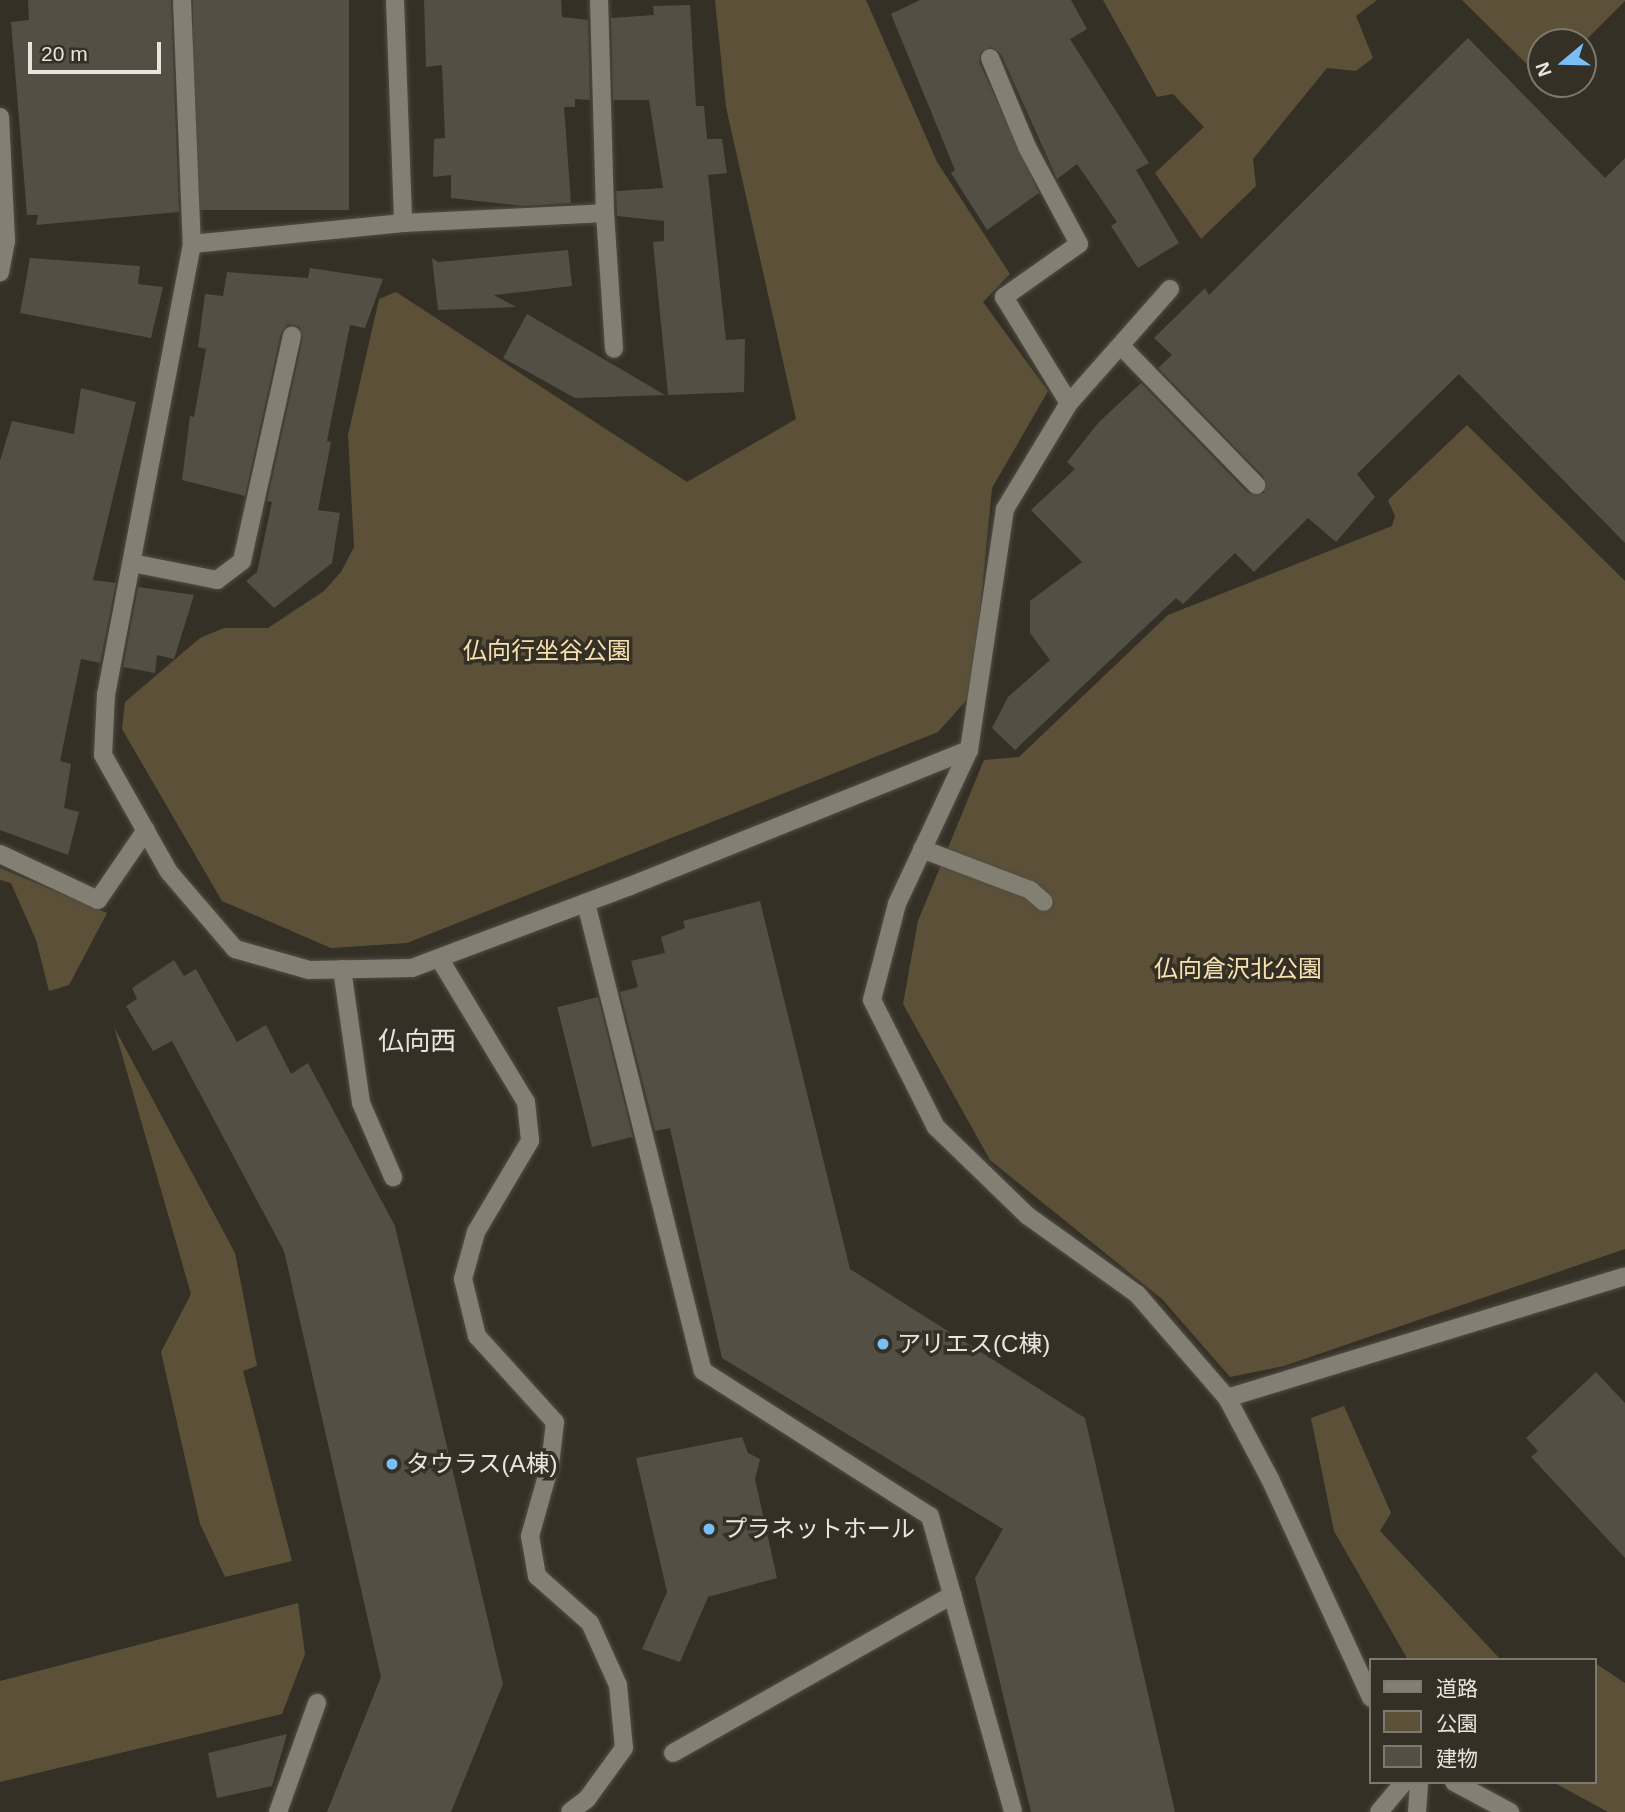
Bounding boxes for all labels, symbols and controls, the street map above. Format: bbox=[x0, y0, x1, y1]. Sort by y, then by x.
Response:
scale bar bbox=[32, 28, 164, 72]
north arrow bbox=[1527, 28, 1597, 98]
text: 20 m bbox=[41, 42, 88, 65]
text: N bbox=[1531, 59, 1556, 79]
park label: 仏向行坐谷公園 bbox=[463, 637, 631, 665]
park label: 仏向倉沢北公園 bbox=[1154, 955, 1322, 983]
district label: 仏向西 bbox=[378, 1026, 456, 1058]
place label: アリエス(C棟) bbox=[897, 1330, 1050, 1358]
marker: アリエス(C棟) bbox=[875, 1336, 891, 1352]
place label: タウラス(A棟) bbox=[406, 1450, 558, 1478]
marker: タウラス(A棟) bbox=[384, 1456, 400, 1472]
place label: プラネットホール bbox=[723, 1515, 915, 1543]
marker: プラネットホール bbox=[701, 1521, 717, 1537]
legend bbox=[1370, 1658, 1597, 1784]
text: 道路 bbox=[1436, 1677, 1478, 1700]
text: 公園 bbox=[1436, 1712, 1478, 1735]
text: 建物 bbox=[1436, 1747, 1478, 1770]

